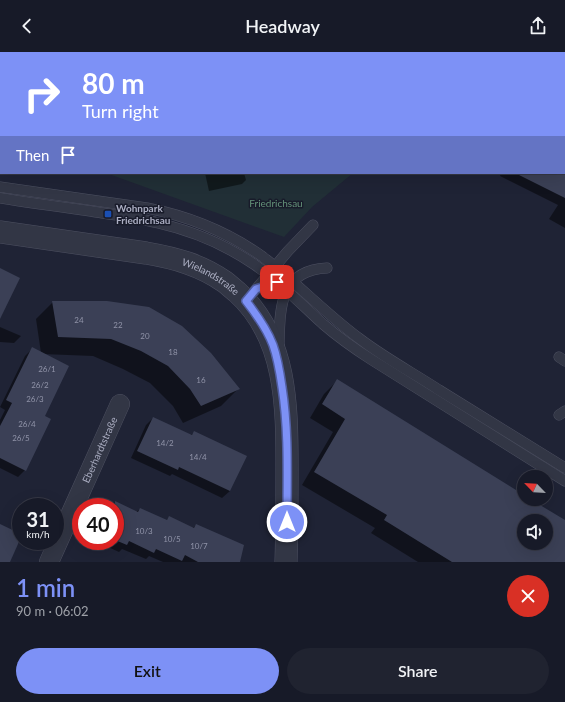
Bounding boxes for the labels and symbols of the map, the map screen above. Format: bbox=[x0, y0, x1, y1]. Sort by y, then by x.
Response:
park label: Friedrichsau bbox=[249, 197, 303, 209]
place label: Wohnpark Friedrichsau bbox=[116, 202, 171, 226]
marker: Wohnpark Friedrichsau bbox=[103, 209, 113, 219]
street label: Wielandstraße bbox=[181, 256, 242, 297]
pin bbox=[260, 265, 294, 299]
house number: 24 bbox=[74, 315, 84, 325]
house number: 22 bbox=[113, 320, 123, 330]
house number: 20 bbox=[140, 331, 150, 341]
house number: 18 bbox=[168, 347, 178, 357]
house number: 26/1 bbox=[38, 364, 56, 374]
house number: 16 bbox=[196, 375, 206, 385]
house number: 26/2 bbox=[31, 380, 49, 390]
house number: 26/3 bbox=[26, 394, 44, 404]
street label: Eberhardtstraße bbox=[79, 415, 119, 485]
house number: 26/4 bbox=[18, 419, 36, 429]
house number: 26/5 bbox=[12, 433, 30, 443]
house number: 14/2 bbox=[156, 438, 174, 448]
house number: 14/4 bbox=[189, 452, 207, 462]
north arrow bbox=[517, 470, 553, 506]
speed limit sign: 40 bbox=[72, 498, 124, 550]
position arrow bbox=[266, 501, 308, 543]
house number: 10/3 bbox=[135, 526, 153, 536]
house number: 10/5 bbox=[163, 534, 181, 544]
house number: 10/7 bbox=[190, 541, 208, 551]

